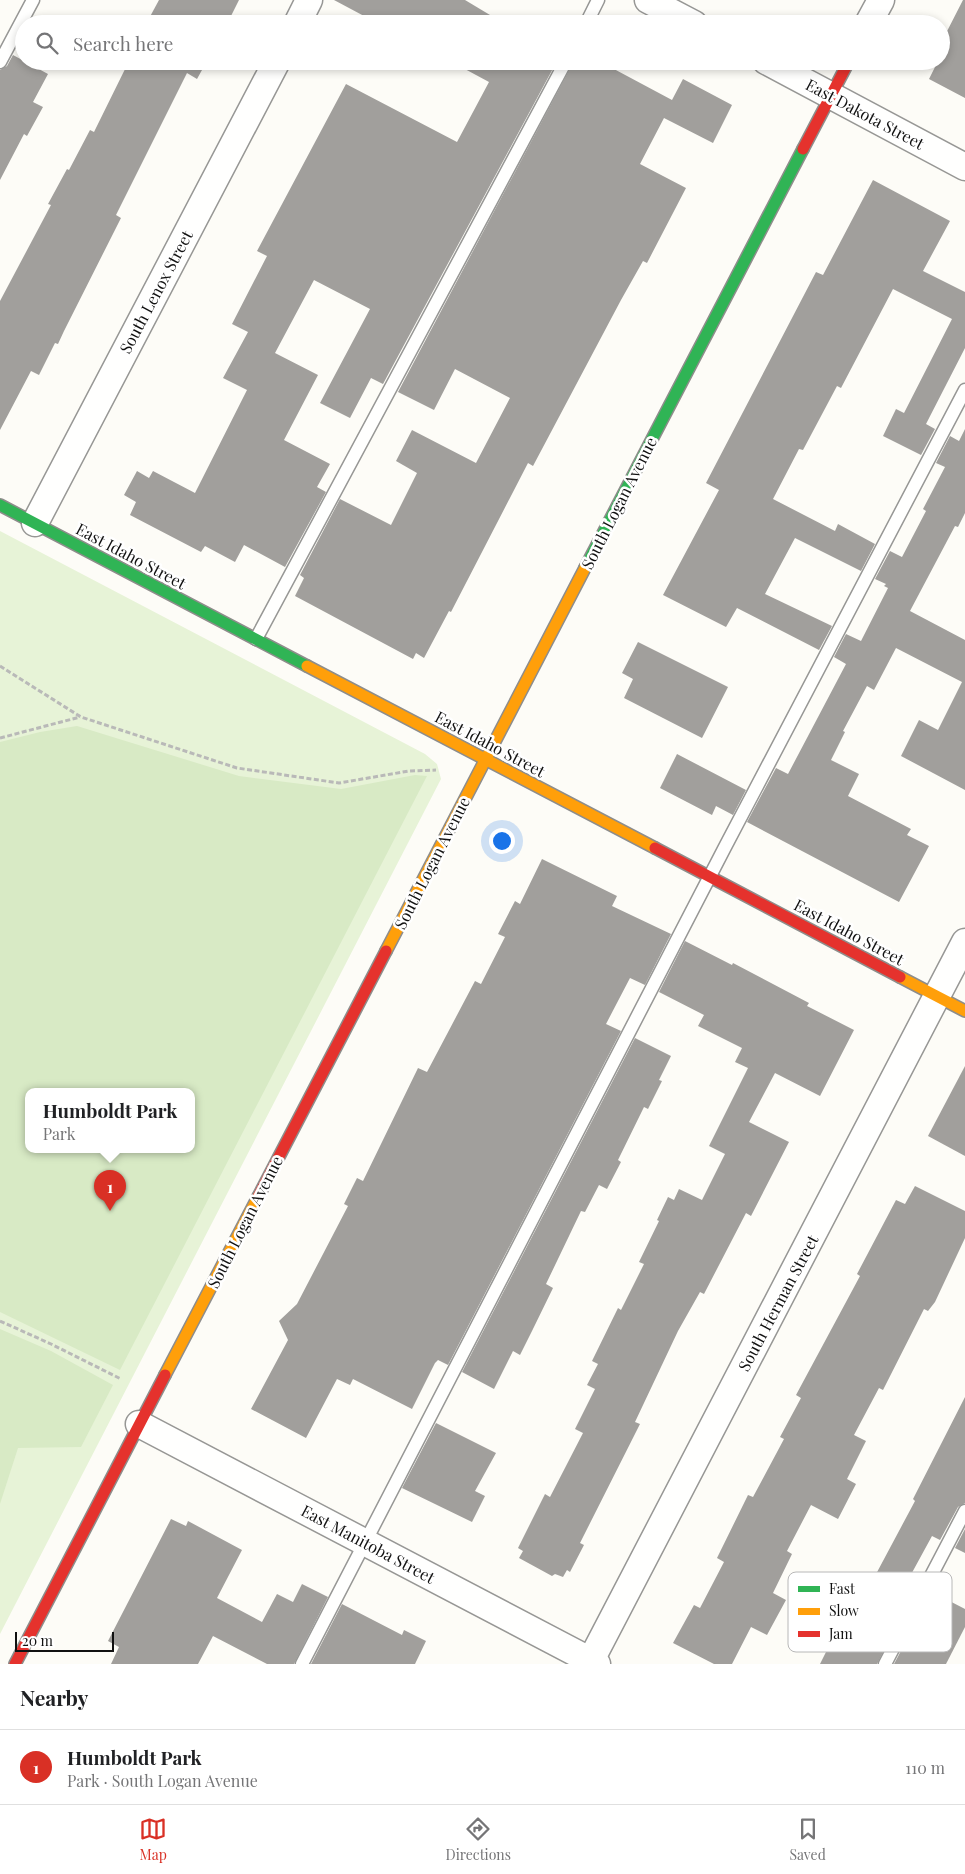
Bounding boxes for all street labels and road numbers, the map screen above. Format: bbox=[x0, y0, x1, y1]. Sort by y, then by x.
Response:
street label: East Dakota Street bbox=[802, 73, 928, 154]
street label: South Lenox Street bbox=[114, 226, 197, 357]
street label: South Logan Avenue bbox=[576, 433, 661, 573]
street label: East Idaho Street bbox=[73, 518, 190, 594]
street label: East Idaho Street bbox=[432, 706, 549, 782]
street label: South Logan Avenue bbox=[389, 793, 474, 933]
street label: East Idaho Street bbox=[791, 894, 908, 970]
street label: South Logan Avenue bbox=[202, 1152, 287, 1292]
street label: South Herman Street bbox=[733, 1231, 823, 1375]
street label: East Manitoba Street bbox=[298, 1499, 439, 1588]

